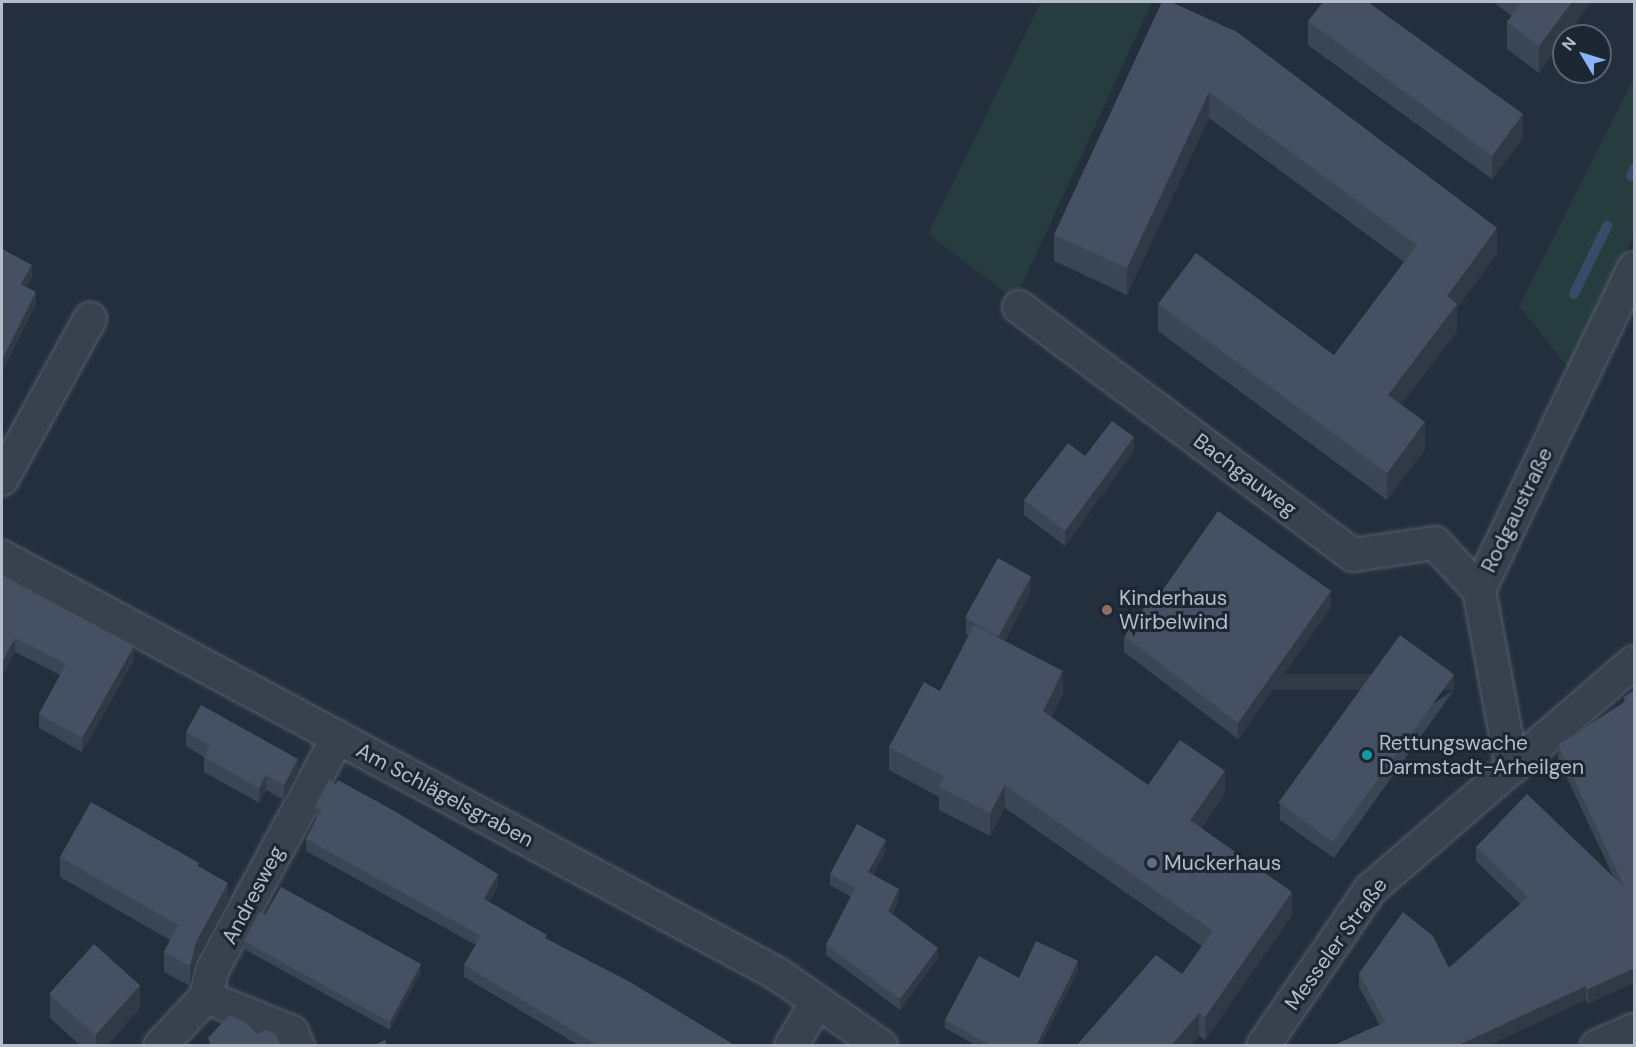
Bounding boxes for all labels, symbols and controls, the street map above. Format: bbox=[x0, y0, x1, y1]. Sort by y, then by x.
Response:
north arrow bbox=[1552, 24, 1612, 84]
text: N bbox=[1557, 33, 1581, 55]
street label: Bachgauweg bbox=[1188, 428, 1302, 522]
street label: Rodgaustraße bbox=[1476, 444, 1558, 576]
place label: Kinderhaus Wirbelwind bbox=[1119, 585, 1228, 635]
marker: Kinderhaus Wirbelwind bbox=[1100, 603, 1114, 617]
place label: Rettungswache Darmstadt-Arheilgen bbox=[1379, 730, 1584, 780]
street label: Am Schlägelsgraben bbox=[352, 738, 538, 852]
marker: Rettungswache Darmstadt-Arheilgen bbox=[1360, 748, 1374, 762]
street label: Andresweg bbox=[217, 841, 289, 949]
place label: Muckerhaus bbox=[1164, 850, 1281, 876]
marker: Muckerhaus bbox=[1145, 856, 1159, 870]
street label: Messeler Straße bbox=[1279, 873, 1393, 1015]

